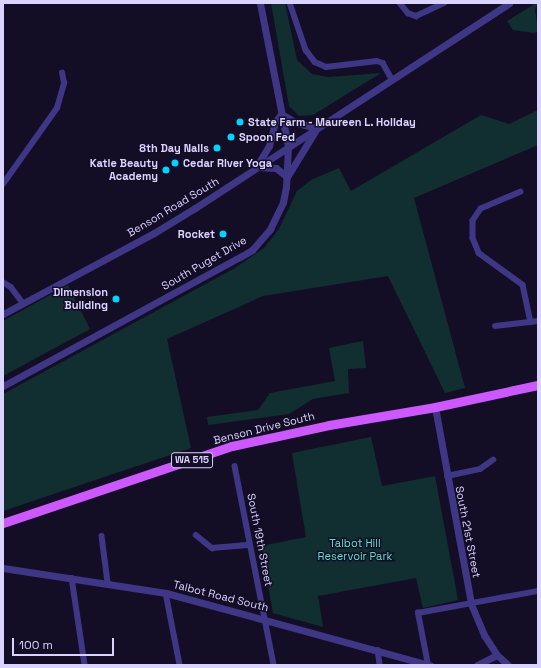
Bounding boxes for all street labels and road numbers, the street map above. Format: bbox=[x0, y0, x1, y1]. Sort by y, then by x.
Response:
street label: Benson Road South bbox=[125, 174, 221, 240]
street label: South Puget Drive bbox=[159, 233, 249, 293]
street label: Benson Drive South bbox=[212, 409, 316, 447]
road number: WA 515 bbox=[170, 452, 214, 468]
street label: South 21st Street bbox=[453, 485, 483, 579]
street label: South 19th Street bbox=[245, 492, 275, 588]
street label: Talbot Road South bbox=[172, 578, 270, 614]

